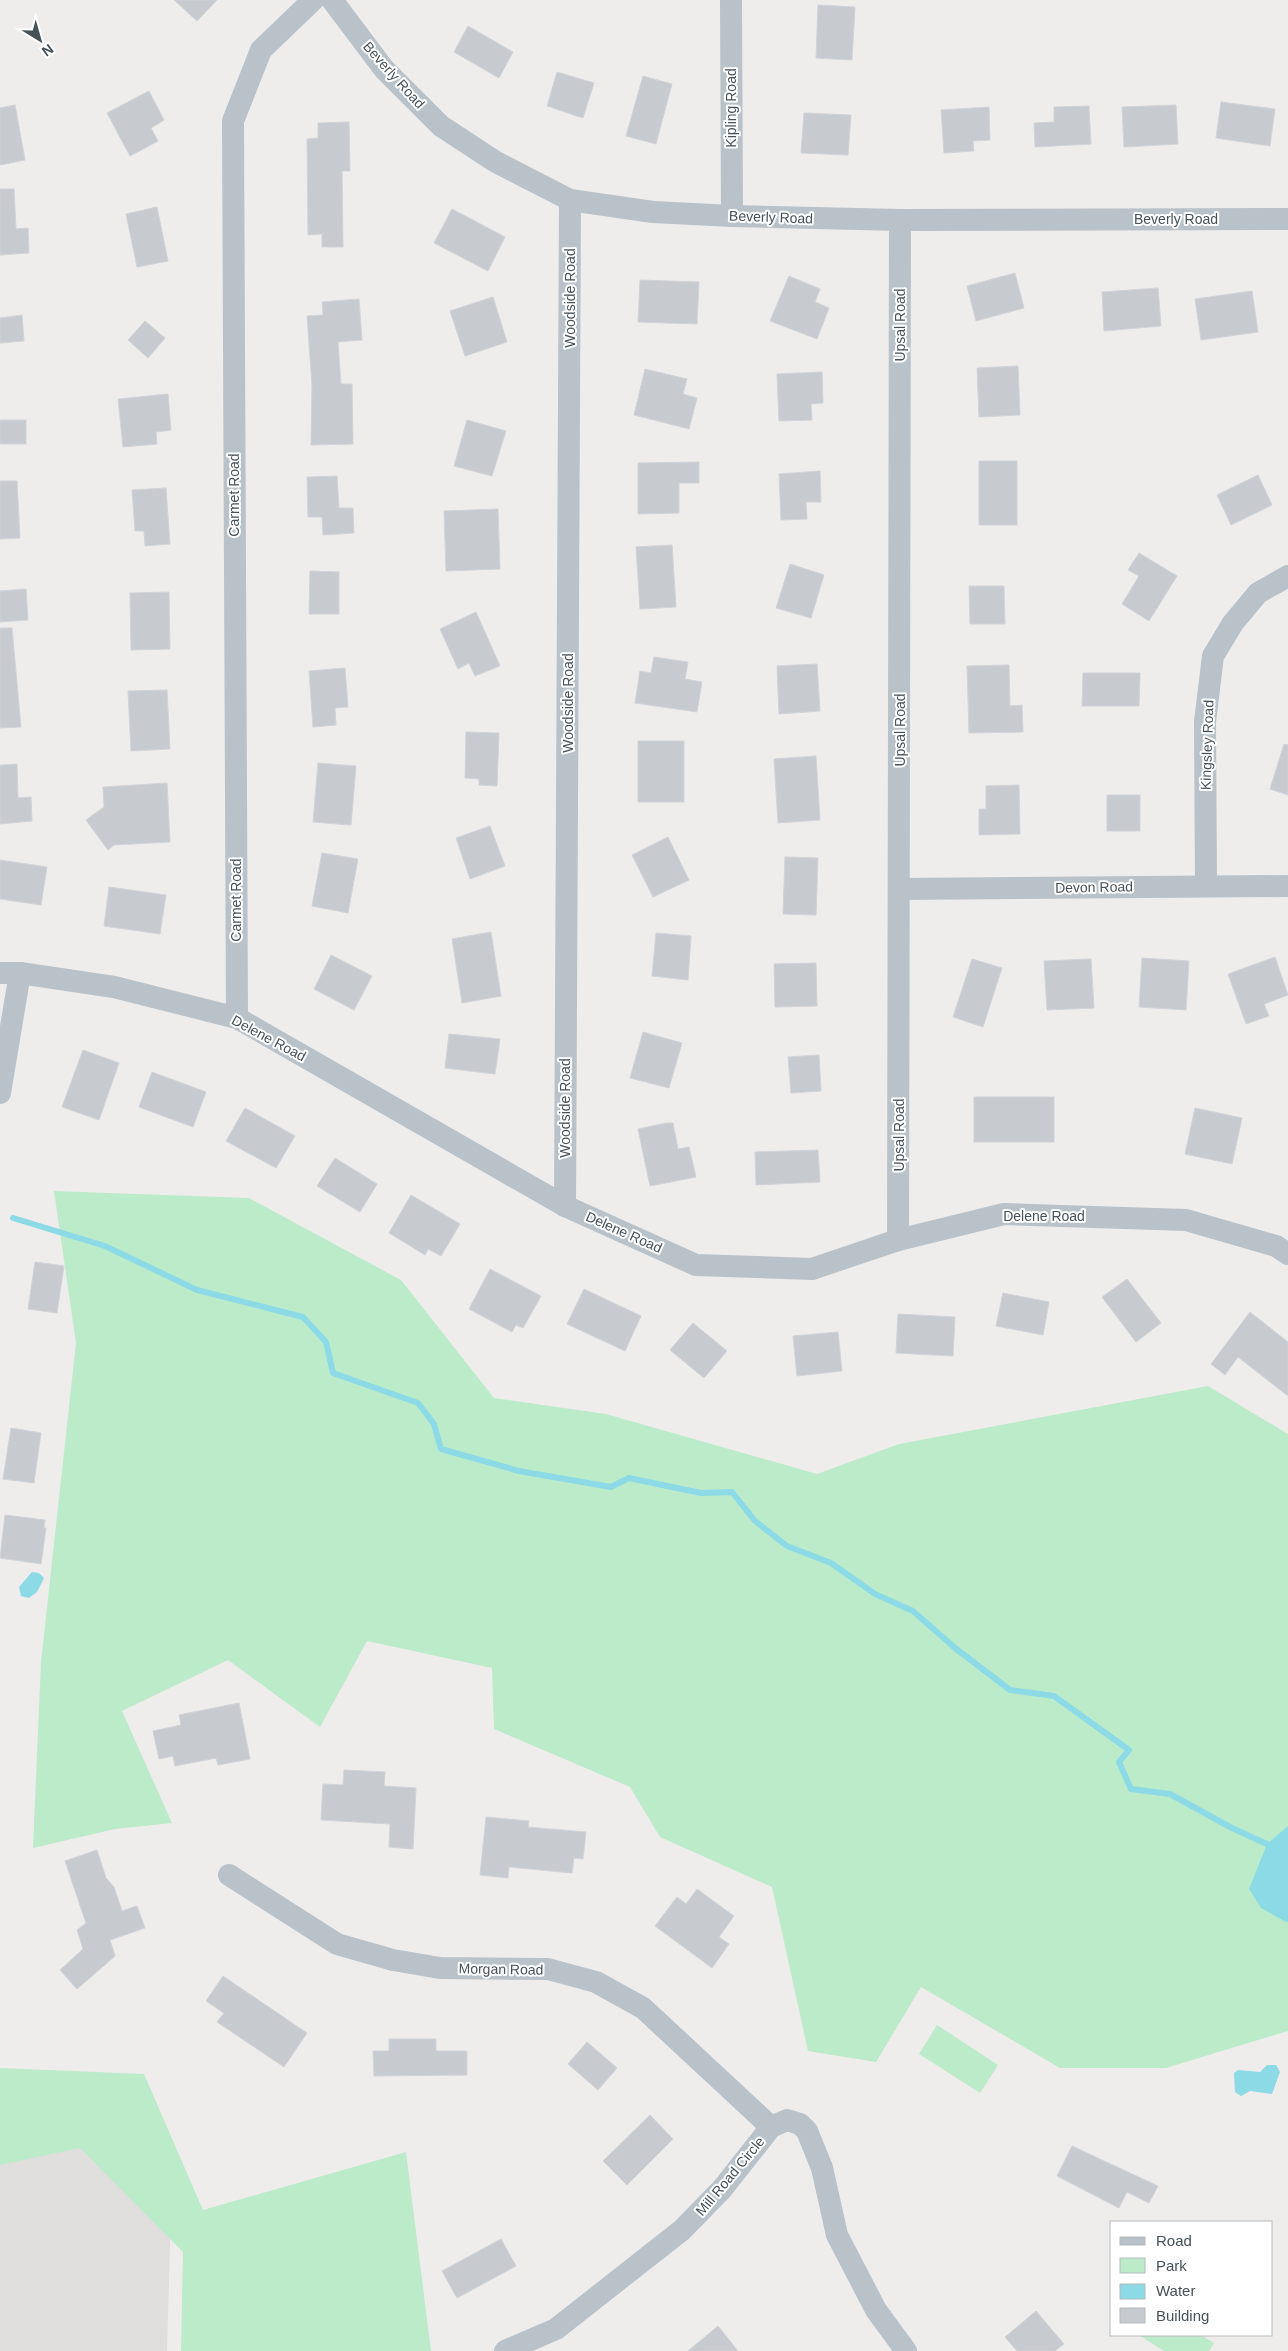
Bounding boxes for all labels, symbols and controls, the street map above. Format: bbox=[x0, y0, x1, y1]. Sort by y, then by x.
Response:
north arrow bbox=[15, 15, 65, 65]
street label: Beverly Road bbox=[360, 38, 428, 112]
text: N bbox=[39, 41, 57, 60]
street label: Kipling Road bbox=[723, 68, 739, 148]
street label: Beverly Road bbox=[729, 208, 813, 226]
street label: Beverly Road bbox=[1134, 211, 1218, 227]
street label: Woodside Road bbox=[562, 248, 578, 348]
street label: Upsal Road bbox=[892, 288, 908, 362]
street label: Carmet Road bbox=[226, 453, 242, 537]
street label: Woodside Road bbox=[560, 653, 576, 753]
street label: Upsal Road bbox=[892, 693, 908, 767]
street label: Kingsley Road bbox=[1197, 700, 1217, 790]
street label: Carmet Road bbox=[228, 858, 244, 942]
street label: Devon Road bbox=[1055, 878, 1133, 896]
street label: Delene Road bbox=[229, 1012, 309, 1064]
street label: Woodside Road bbox=[557, 1058, 573, 1158]
street label: Upsal Road bbox=[891, 1098, 907, 1172]
street label: Delene Road bbox=[583, 1208, 665, 1256]
street label: Delene Road bbox=[1003, 1208, 1085, 1224]
street label: Morgan Road bbox=[458, 1960, 544, 1978]
street label: Mill Road Circle bbox=[692, 2133, 768, 2219]
legend bbox=[1110, 2221, 1273, 2336]
text: Road bbox=[1156, 2232, 1192, 2249]
text: Park bbox=[1156, 2257, 1187, 2274]
text: Water bbox=[1156, 2282, 1195, 2299]
text: Building bbox=[1156, 2307, 1209, 2324]

